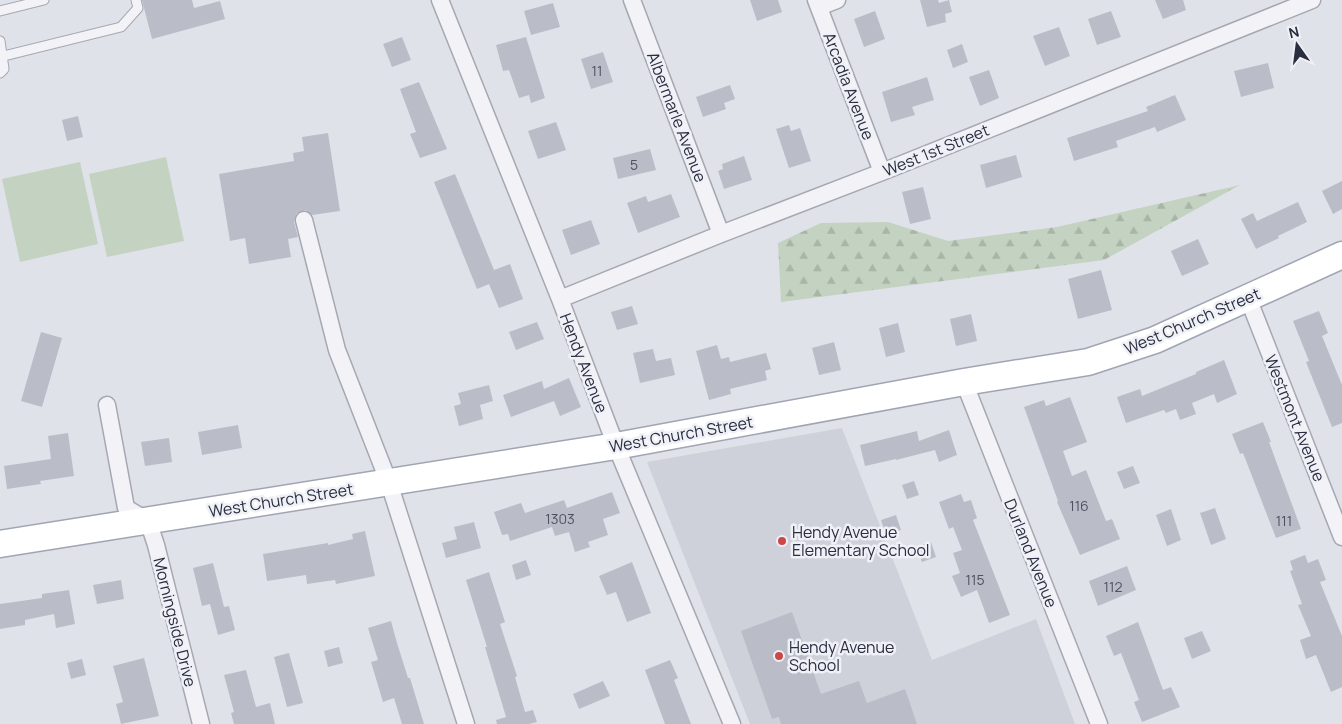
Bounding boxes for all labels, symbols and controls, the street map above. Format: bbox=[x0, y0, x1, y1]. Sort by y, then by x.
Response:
north arrow bbox=[1272, 20, 1322, 70]
text: N bbox=[1287, 21, 1301, 42]
street label: Arcadia Avenue bbox=[818, 29, 880, 143]
street label: Albermarle Avenue bbox=[642, 49, 712, 185]
house number: 11 bbox=[592, 61, 602, 80]
street label: West 1st Street bbox=[880, 119, 992, 181]
house number: 5 bbox=[630, 155, 638, 174]
street label: West Church Street bbox=[1121, 282, 1263, 360]
street label: Hendy Avenue bbox=[555, 310, 613, 416]
street label: Westmont Avenue bbox=[1260, 351, 1330, 485]
street label: West Church Street bbox=[607, 410, 755, 458]
street label: West Church Street bbox=[207, 478, 355, 522]
street label: Durland Avenue bbox=[999, 495, 1063, 611]
house number: 116 bbox=[1069, 496, 1089, 515]
house number: 1303 bbox=[545, 509, 575, 528]
house number: 111 bbox=[1276, 511, 1292, 530]
place label: Hendy Avenue Elementary School bbox=[792, 521, 930, 561]
marker: Hendy Avenue Elementary School bbox=[776, 535, 788, 547]
street label: Morningside Drive bbox=[148, 555, 202, 689]
house number: 115 bbox=[965, 570, 985, 589]
house number: 112 bbox=[1104, 577, 1122, 596]
place label: Hendy Avenue School bbox=[789, 636, 894, 676]
marker: Hendy Avenue School bbox=[773, 650, 785, 662]

